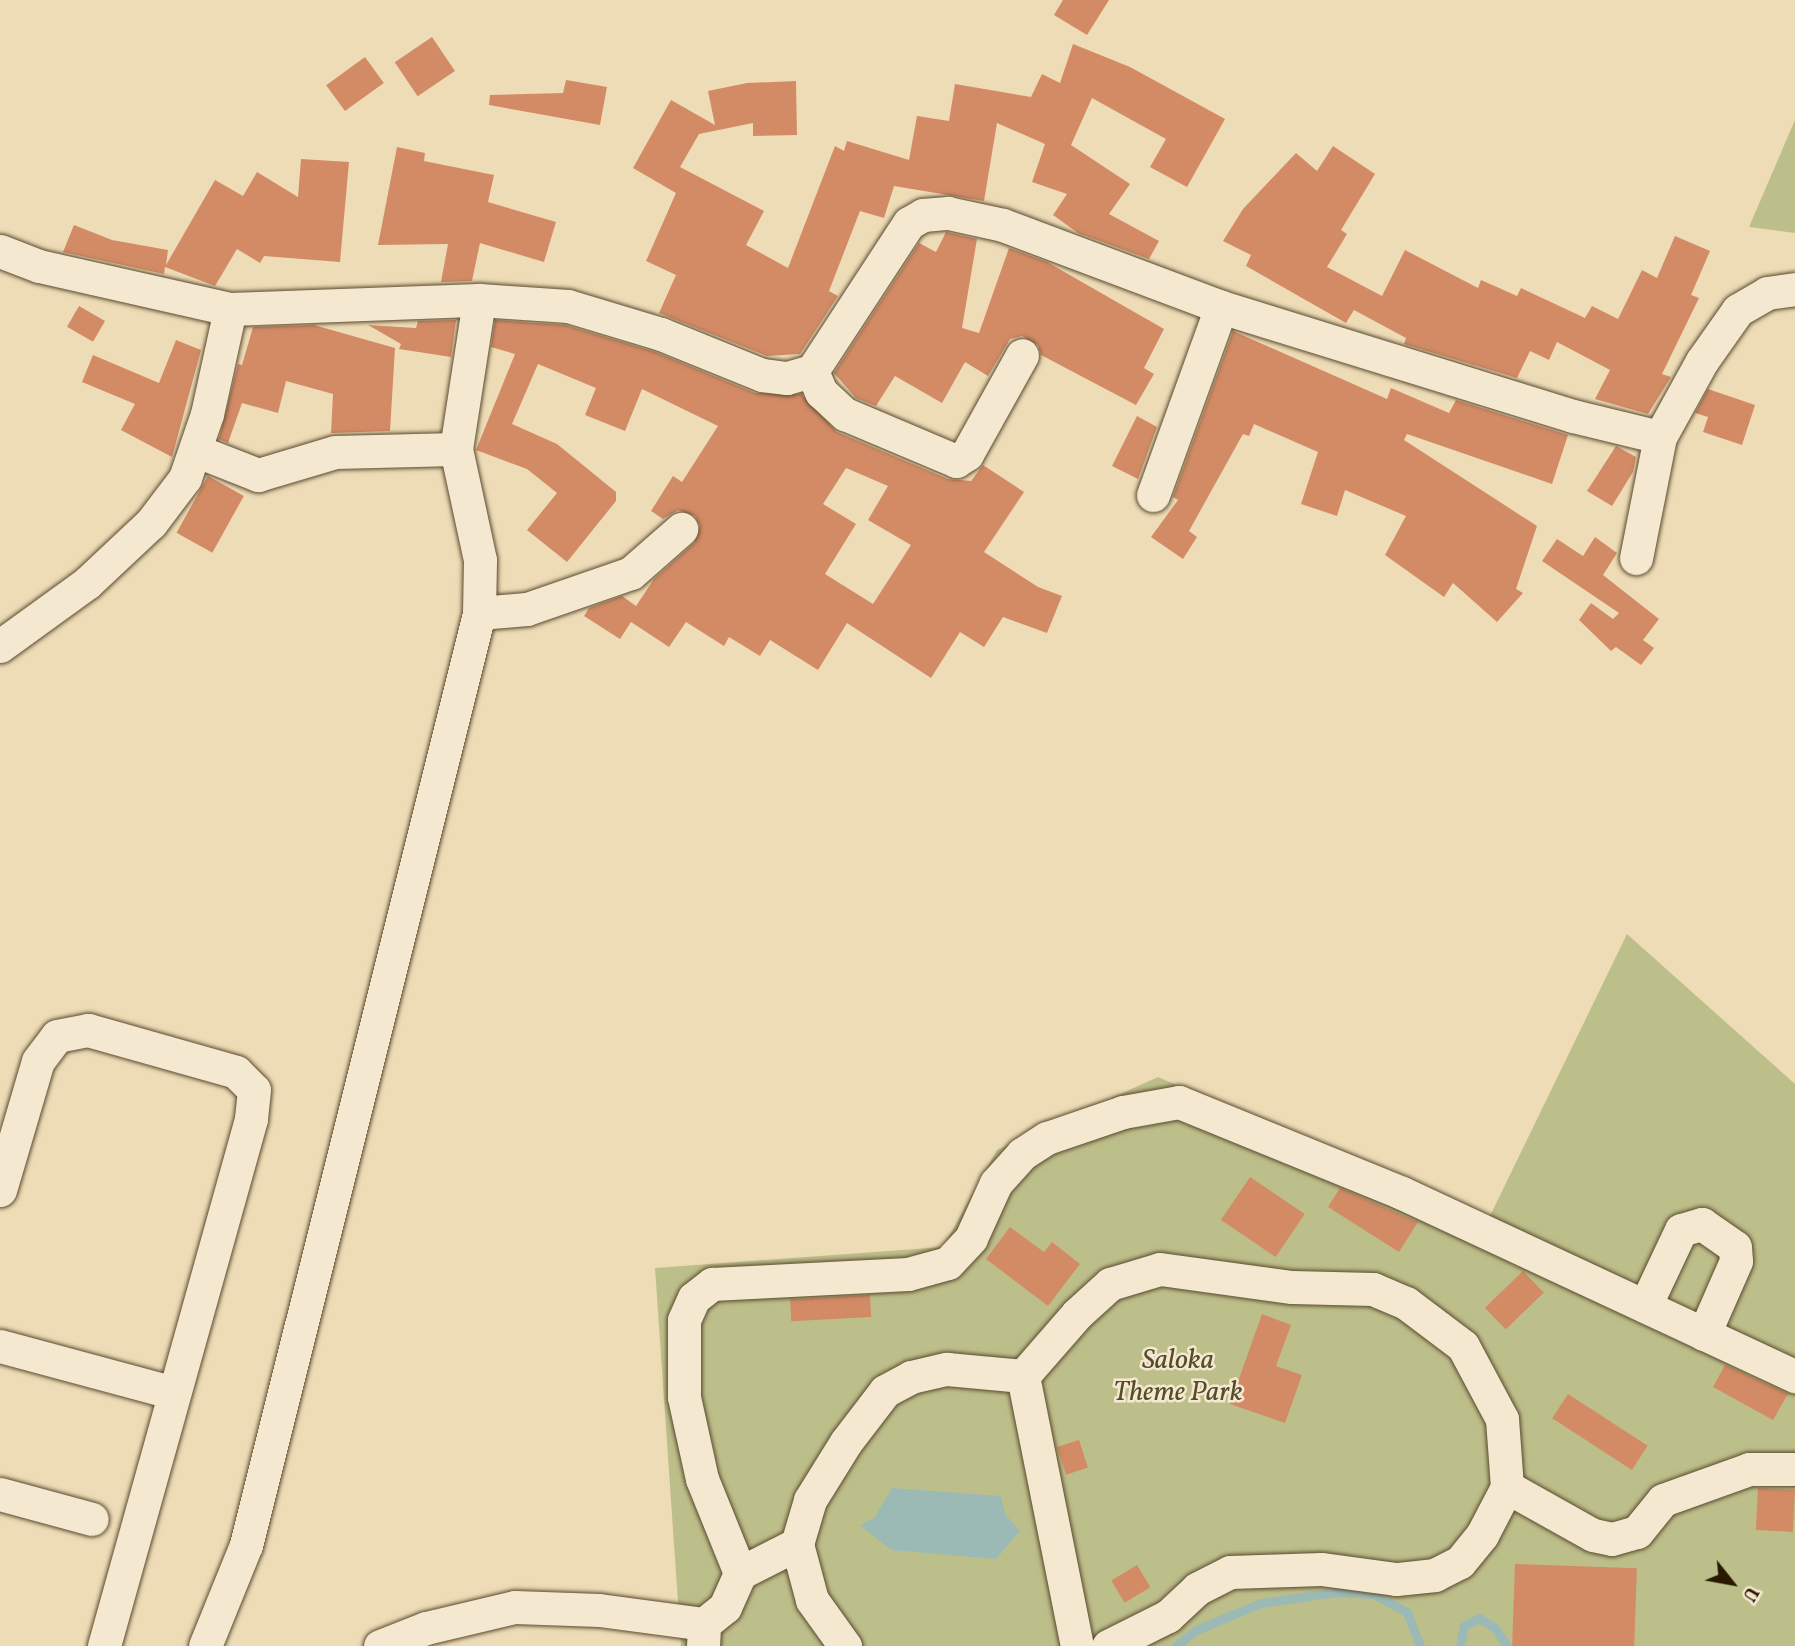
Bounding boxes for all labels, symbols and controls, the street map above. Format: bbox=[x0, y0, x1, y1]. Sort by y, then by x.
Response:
park label: Saloka Theme Park bbox=[1113, 1344, 1243, 1410]
north arrow bbox=[1697, 1548, 1767, 1618]
text: U bbox=[1736, 1582, 1765, 1606]

